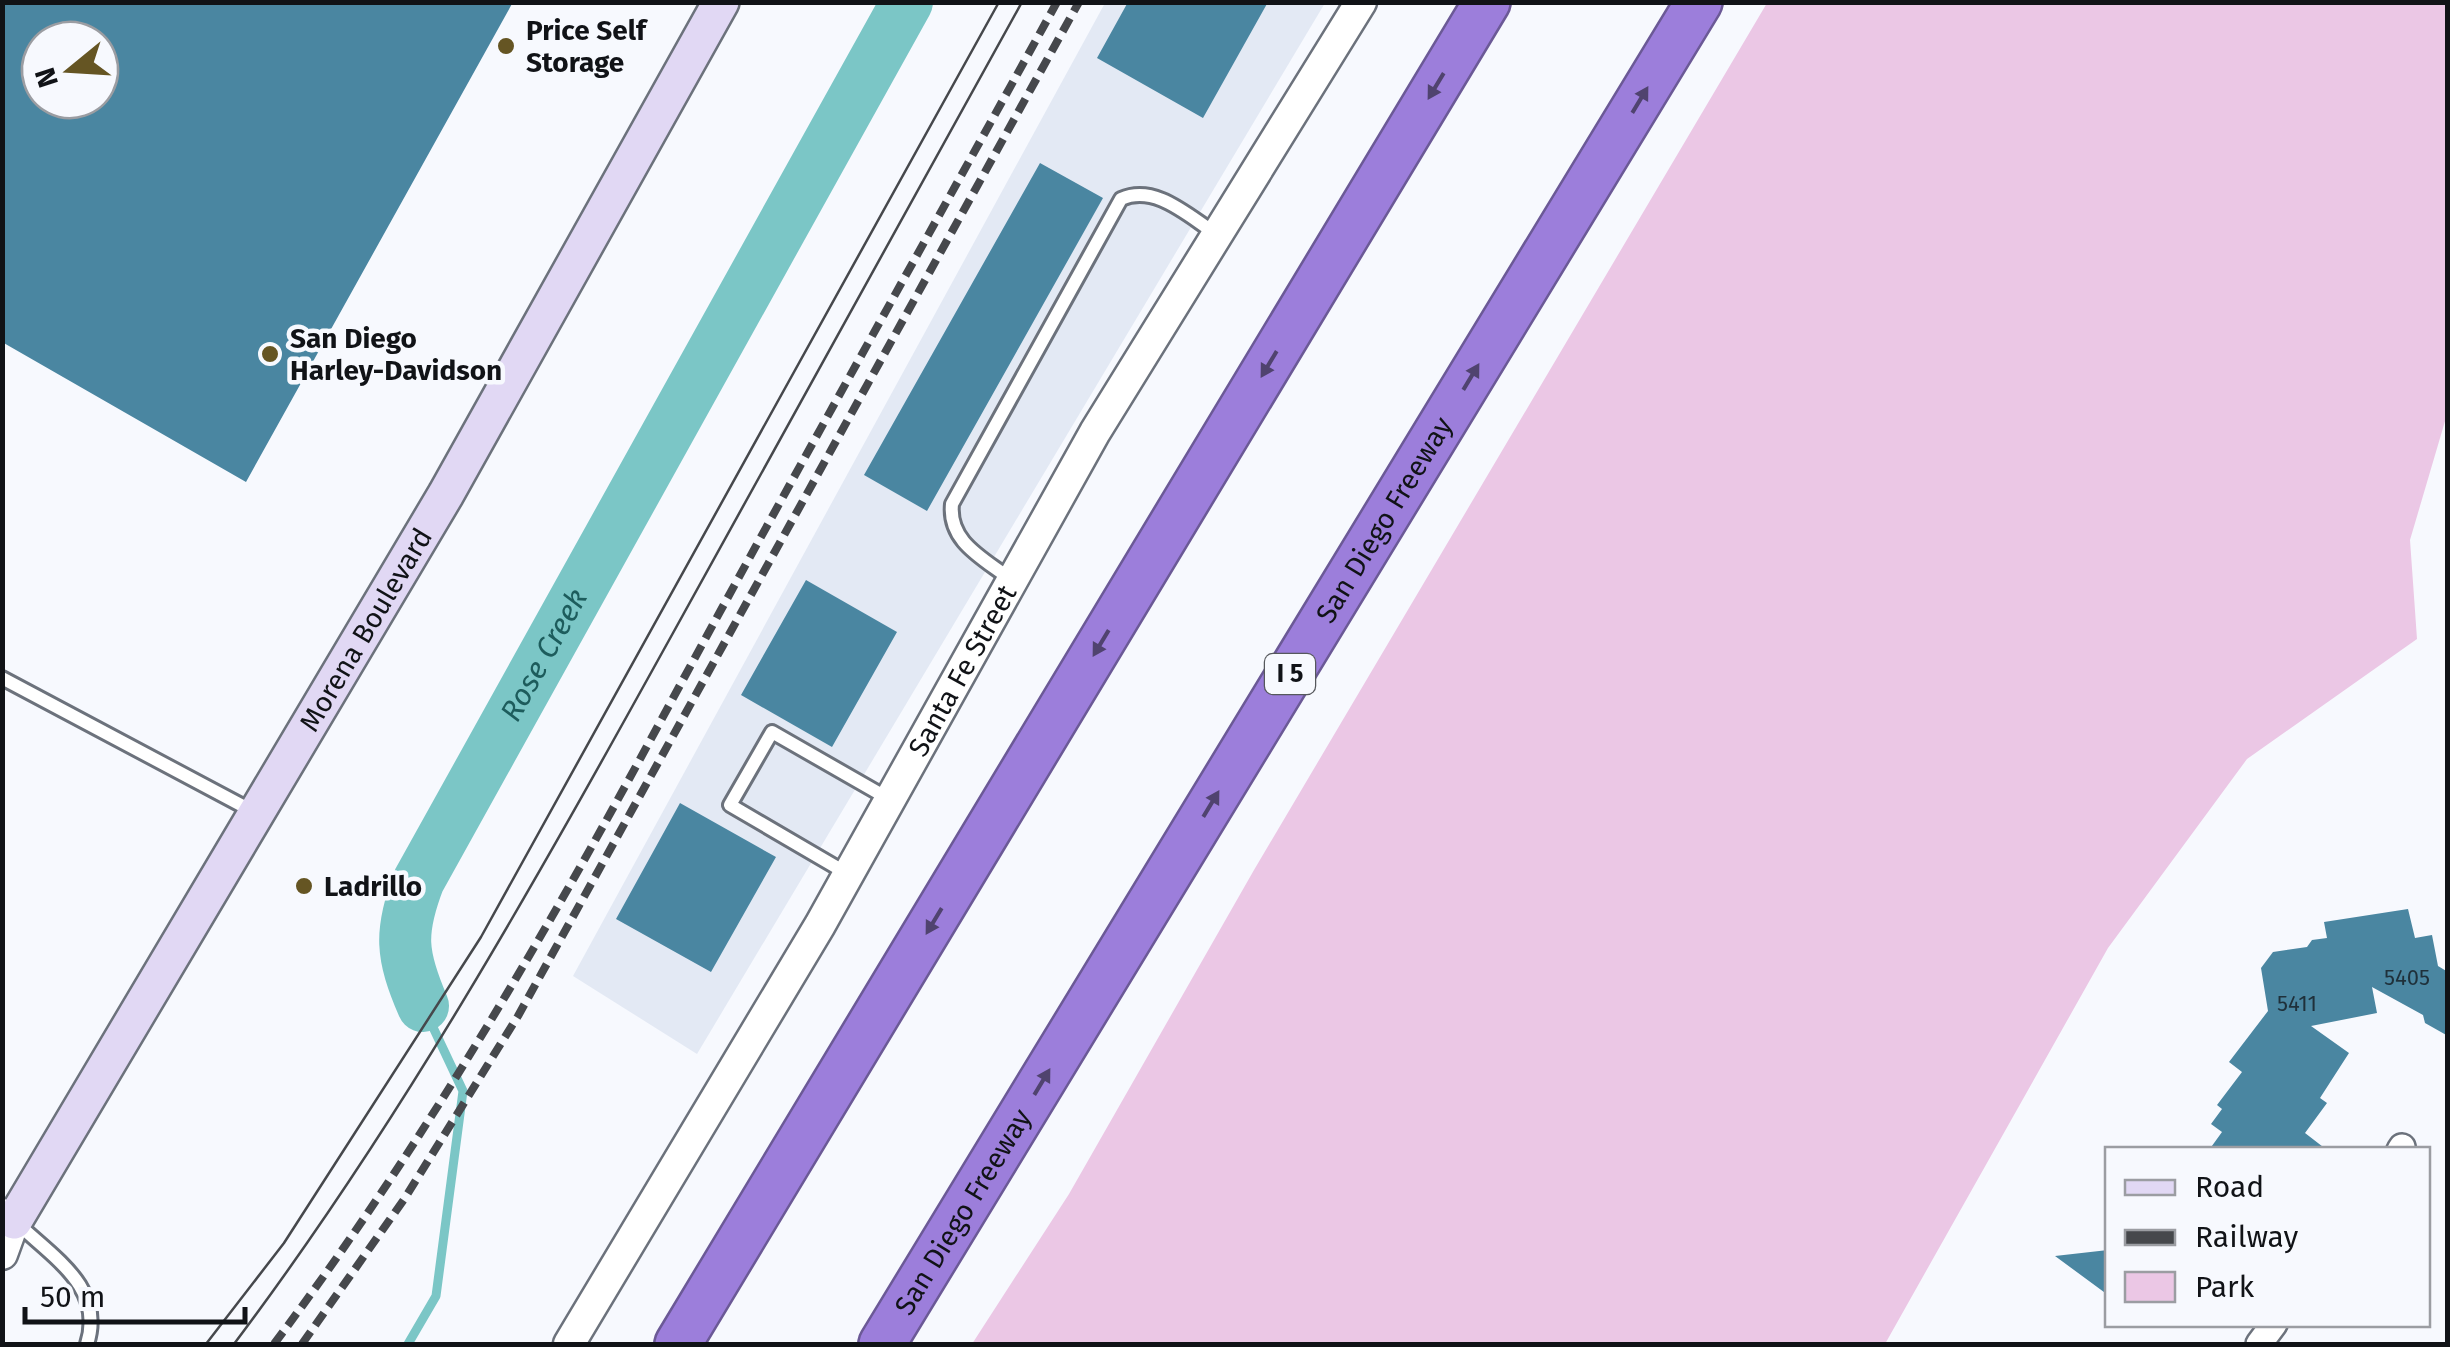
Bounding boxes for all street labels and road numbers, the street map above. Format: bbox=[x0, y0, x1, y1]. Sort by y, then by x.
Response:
street label: San Diego Freeway bbox=[1309, 411, 1459, 629]
street label: Morena Boulevard bbox=[292, 522, 439, 737]
street label: Santa Fe Street bbox=[901, 578, 1023, 762]
road number: I 5 bbox=[1265, 654, 1315, 694]
street label: San Diego Freeway bbox=[887, 1102, 1038, 1321]

